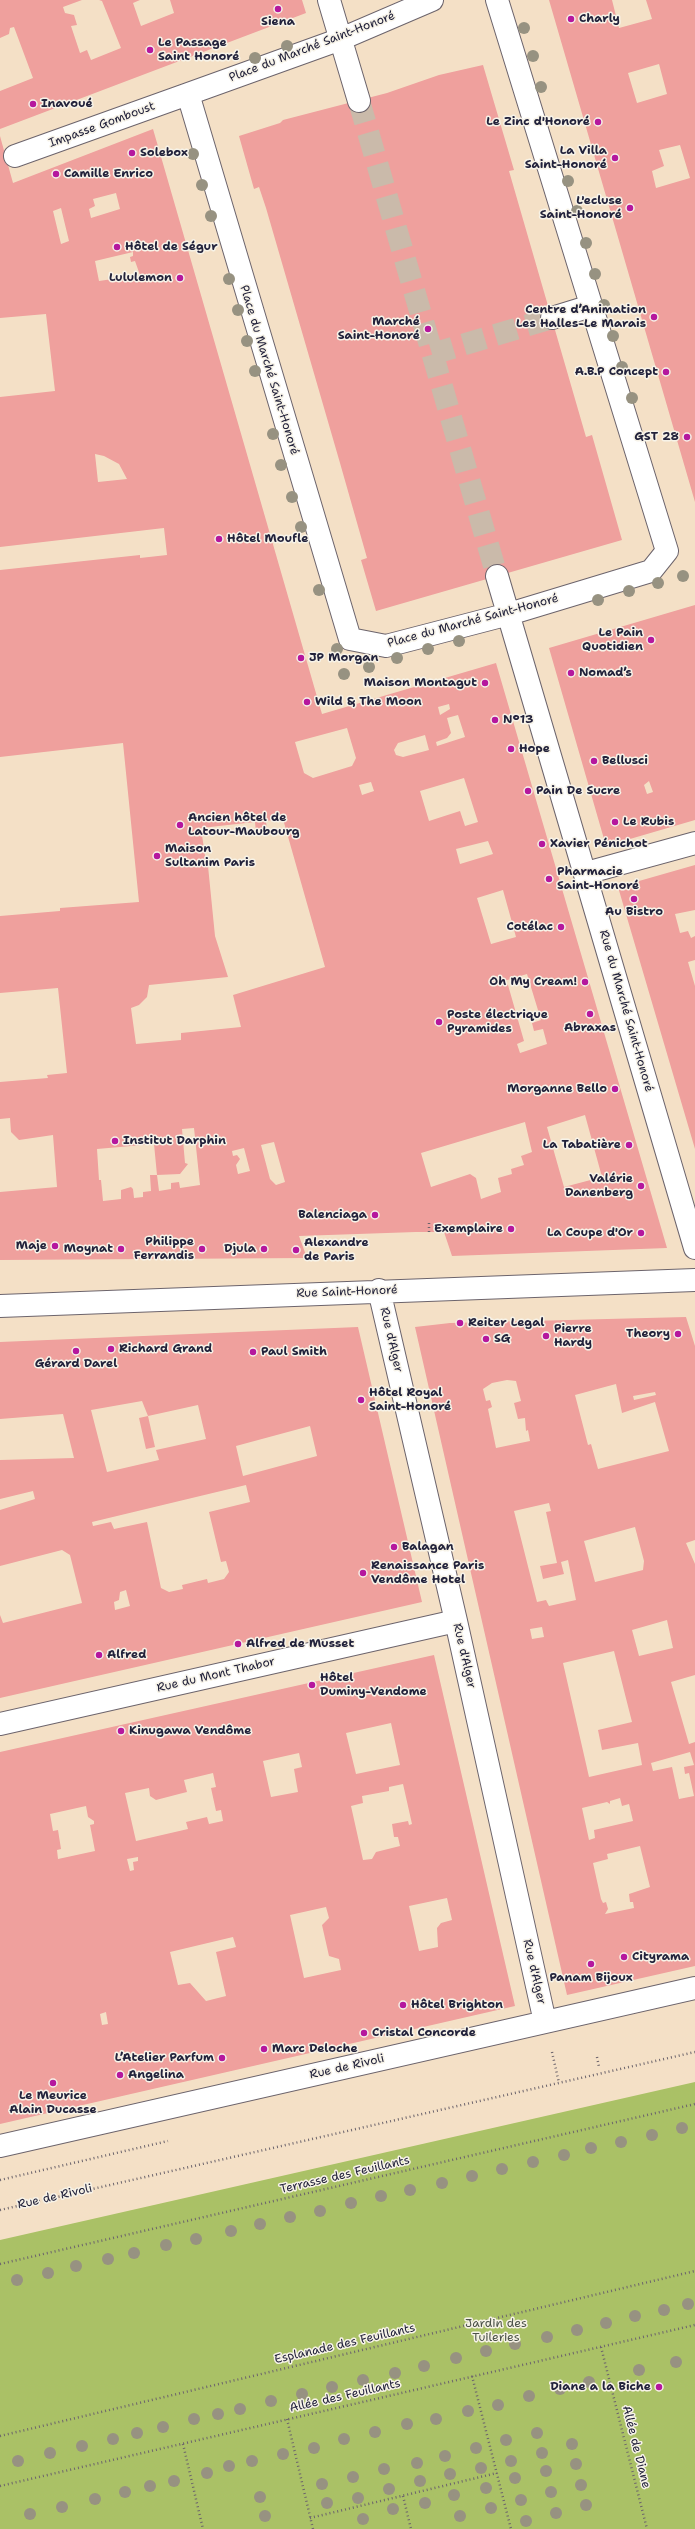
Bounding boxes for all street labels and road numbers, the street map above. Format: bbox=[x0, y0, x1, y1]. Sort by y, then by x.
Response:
street label: Place du Marché Saint-Honoré bbox=[227, 9, 397, 85]
street label: Impasse Gomboust bbox=[47, 99, 157, 151]
street label: Place du Marché Saint-Honoré bbox=[236, 283, 302, 457]
street label: Place du Marché Saint-Honoré bbox=[386, 591, 560, 651]
street label: Rue du Marché Saint-Honoré bbox=[596, 928, 656, 1094]
street label: Rue Saint-Honoré bbox=[296, 1283, 398, 1301]
street label: Rue d'Alger bbox=[376, 1306, 406, 1374]
street label: Rue d'Alger bbox=[449, 1622, 479, 1690]
street label: Rue du Mont Thabor bbox=[155, 1654, 277, 1696]
street label: Rue d'Alger bbox=[519, 1938, 549, 2006]
street label: Rue de Rivoli bbox=[308, 2051, 386, 2083]
street label: Terrasse des Feuillants bbox=[279, 2153, 411, 2197]
street label: Rue de Rivoli bbox=[16, 2181, 94, 2213]
street label: Esplanade des Feuillants bbox=[273, 2321, 417, 2367]
street label: Allée des Feuillants bbox=[288, 2376, 402, 2416]
street label: Allée de Diane bbox=[619, 2404, 653, 2490]

